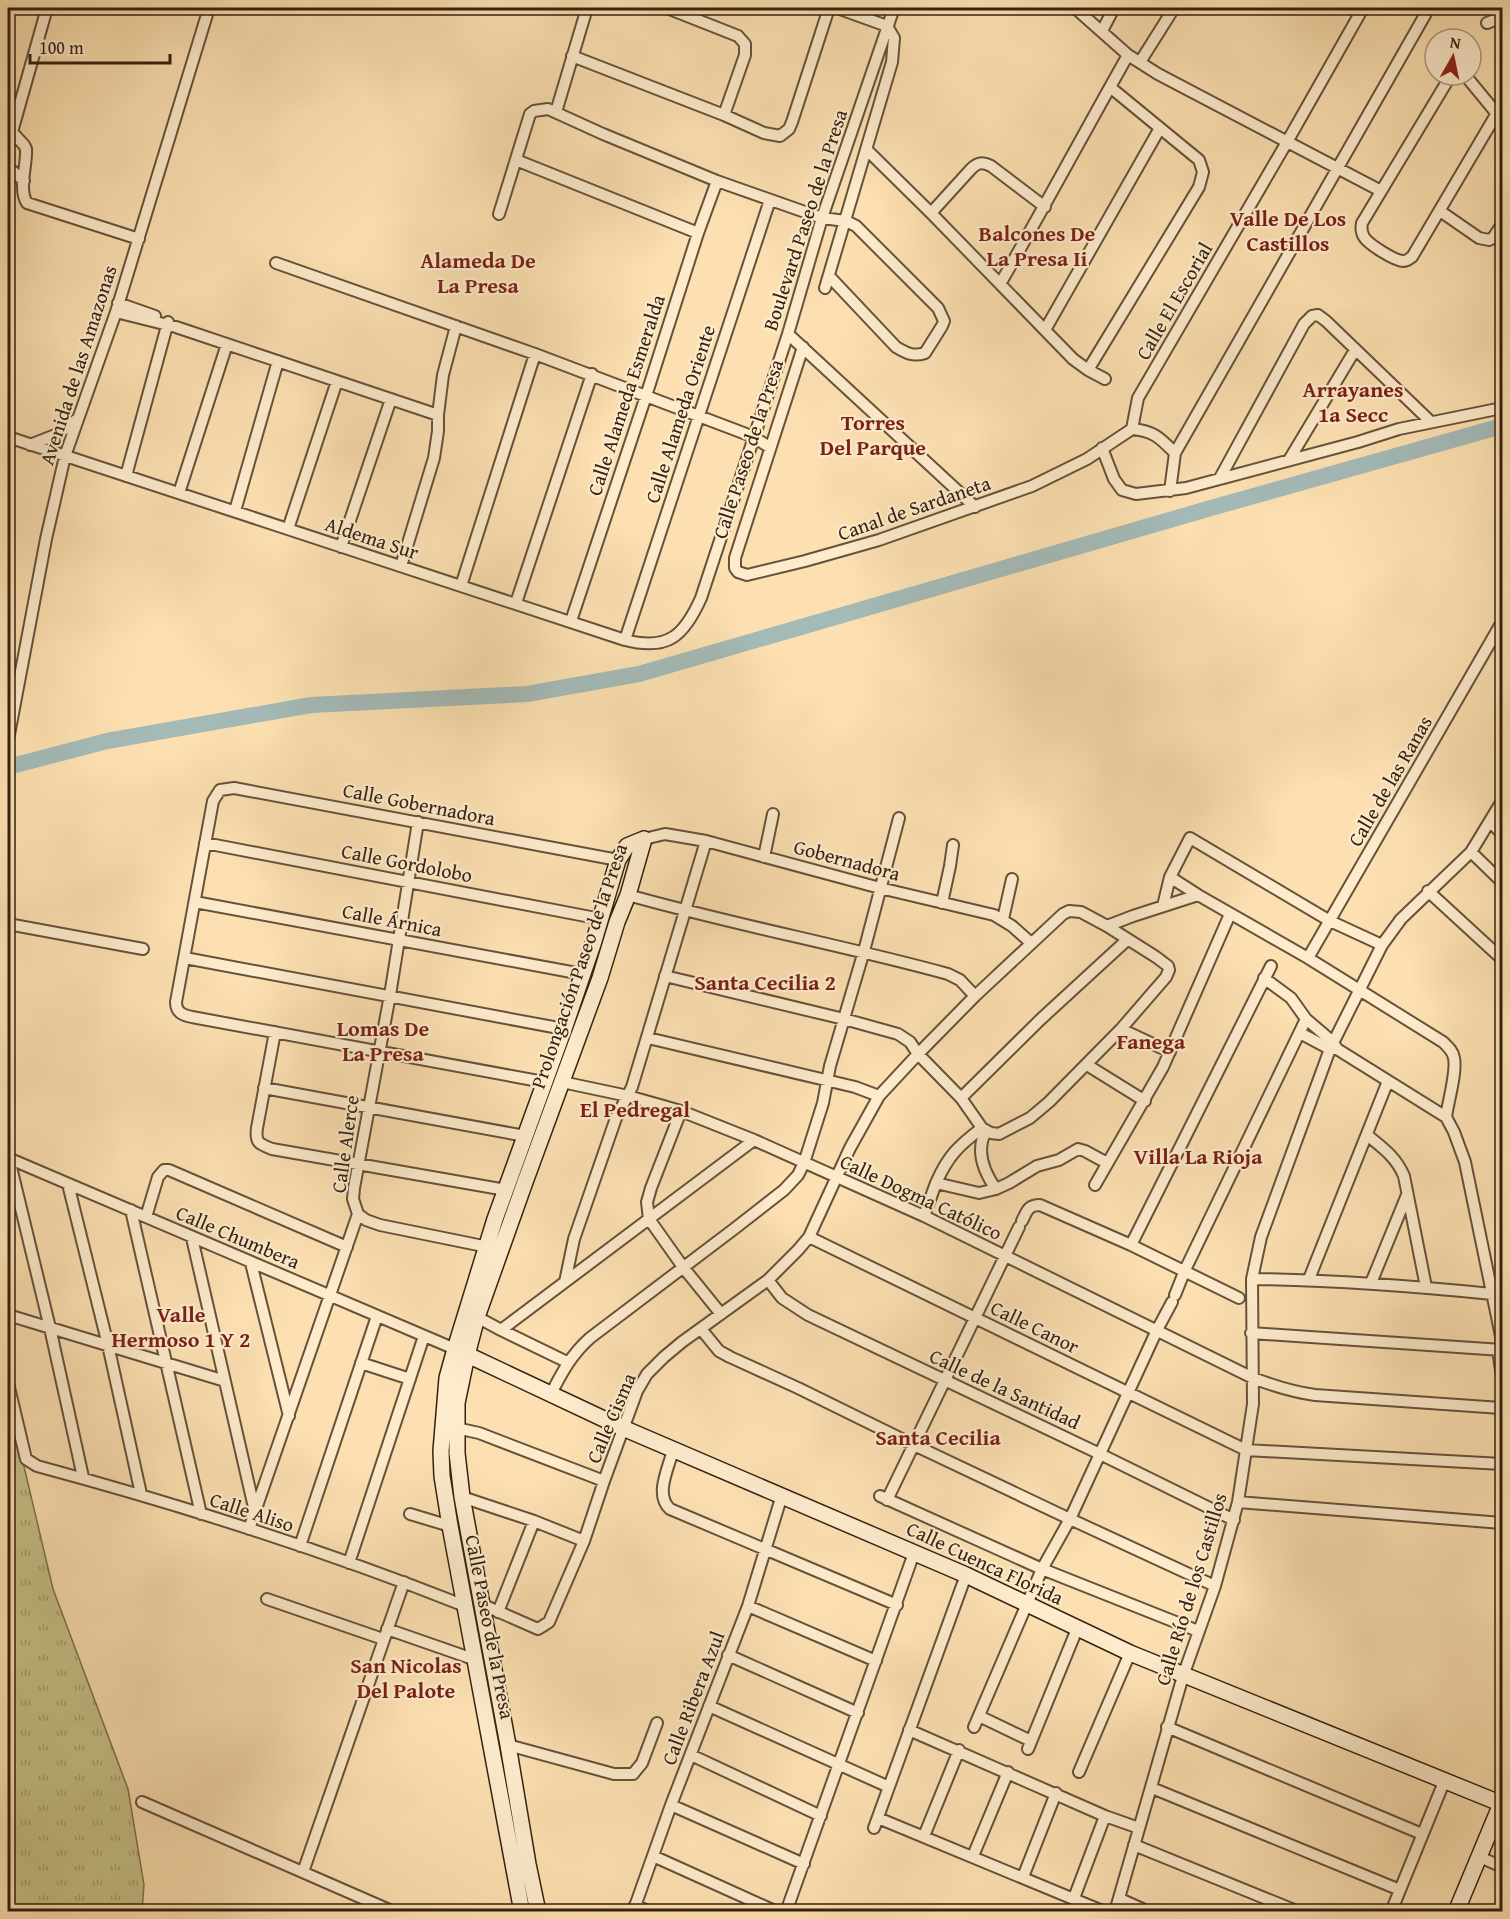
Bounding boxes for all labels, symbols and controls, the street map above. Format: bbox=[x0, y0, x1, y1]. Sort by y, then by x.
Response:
scale bar bbox=[30, 27, 170, 65]
north arrow bbox=[1423, 27, 1483, 87]
text: N bbox=[1448, 29, 1463, 55]
text: 100 m bbox=[39, 34, 84, 61]
street label: Boulevard Paseo de la Presa bbox=[755, 105, 854, 334]
district label: Valle De Los Castillos bbox=[1230, 202, 1346, 259]
district label: Balcones De La Presa Ii bbox=[979, 217, 1096, 274]
street label: Calle El Escorial bbox=[1128, 236, 1219, 365]
district label: Alameda De La Presa bbox=[420, 244, 536, 301]
street label: Avenida de las Amazonas bbox=[31, 261, 124, 469]
street label: Calle Alameda Esmeralda bbox=[579, 290, 672, 499]
street label: Calle Alameda Oriente bbox=[637, 321, 722, 507]
street label: Calle Paseo de la Presa bbox=[705, 355, 790, 542]
district label: Arrayanes 1a Secc bbox=[1303, 373, 1403, 430]
district label: Torres Del Parque bbox=[820, 406, 926, 463]
street label: Canal de Sardaneta bbox=[833, 468, 995, 547]
street label: Aldema Sur bbox=[322, 509, 423, 566]
street label: Calle de las Ranas bbox=[1340, 710, 1439, 852]
street label: Calle Gobernadora bbox=[341, 775, 498, 833]
street label: Gobernadora bbox=[791, 831, 904, 888]
street label: Calle Gordolobo bbox=[339, 836, 475, 889]
street label: Prolongación Paseo de la Presa bbox=[523, 839, 634, 1092]
street label: Calle Árnica bbox=[340, 896, 445, 943]
district label: Santa Cecilia 2 bbox=[694, 966, 836, 998]
district label: Lomas De La Presa bbox=[337, 1012, 430, 1069]
district label: Fanega bbox=[1117, 1025, 1186, 1057]
street label: Calle Alerce bbox=[323, 1093, 366, 1195]
district label: El Pedregal bbox=[580, 1093, 690, 1125]
district label: Villa La Rioja bbox=[1134, 1140, 1263, 1172]
street label: Calle Dogma Católico bbox=[835, 1146, 1007, 1247]
street label: Calle Chumbera bbox=[172, 1197, 305, 1276]
street label: Calle Canor bbox=[986, 1293, 1084, 1360]
district label: Valle Hermoso 1 Y 2 bbox=[112, 1298, 250, 1355]
street label: Calle de la Santidad bbox=[925, 1341, 1086, 1436]
street label: Calle Cisma bbox=[579, 1368, 643, 1467]
district label: Santa Cecilia bbox=[875, 1421, 1001, 1453]
street label: Calle Aliso bbox=[206, 1484, 298, 1539]
street label: Calle Río de los Castillos bbox=[1147, 1489, 1234, 1689]
street label: Calle Cuenca Florida bbox=[902, 1513, 1069, 1612]
street label: Calle Paseo de la Presa bbox=[458, 1532, 523, 1722]
street label: Calle Ribera Azul bbox=[654, 1626, 732, 1769]
district label: San Nicolas Del Palote bbox=[350, 1649, 462, 1706]

